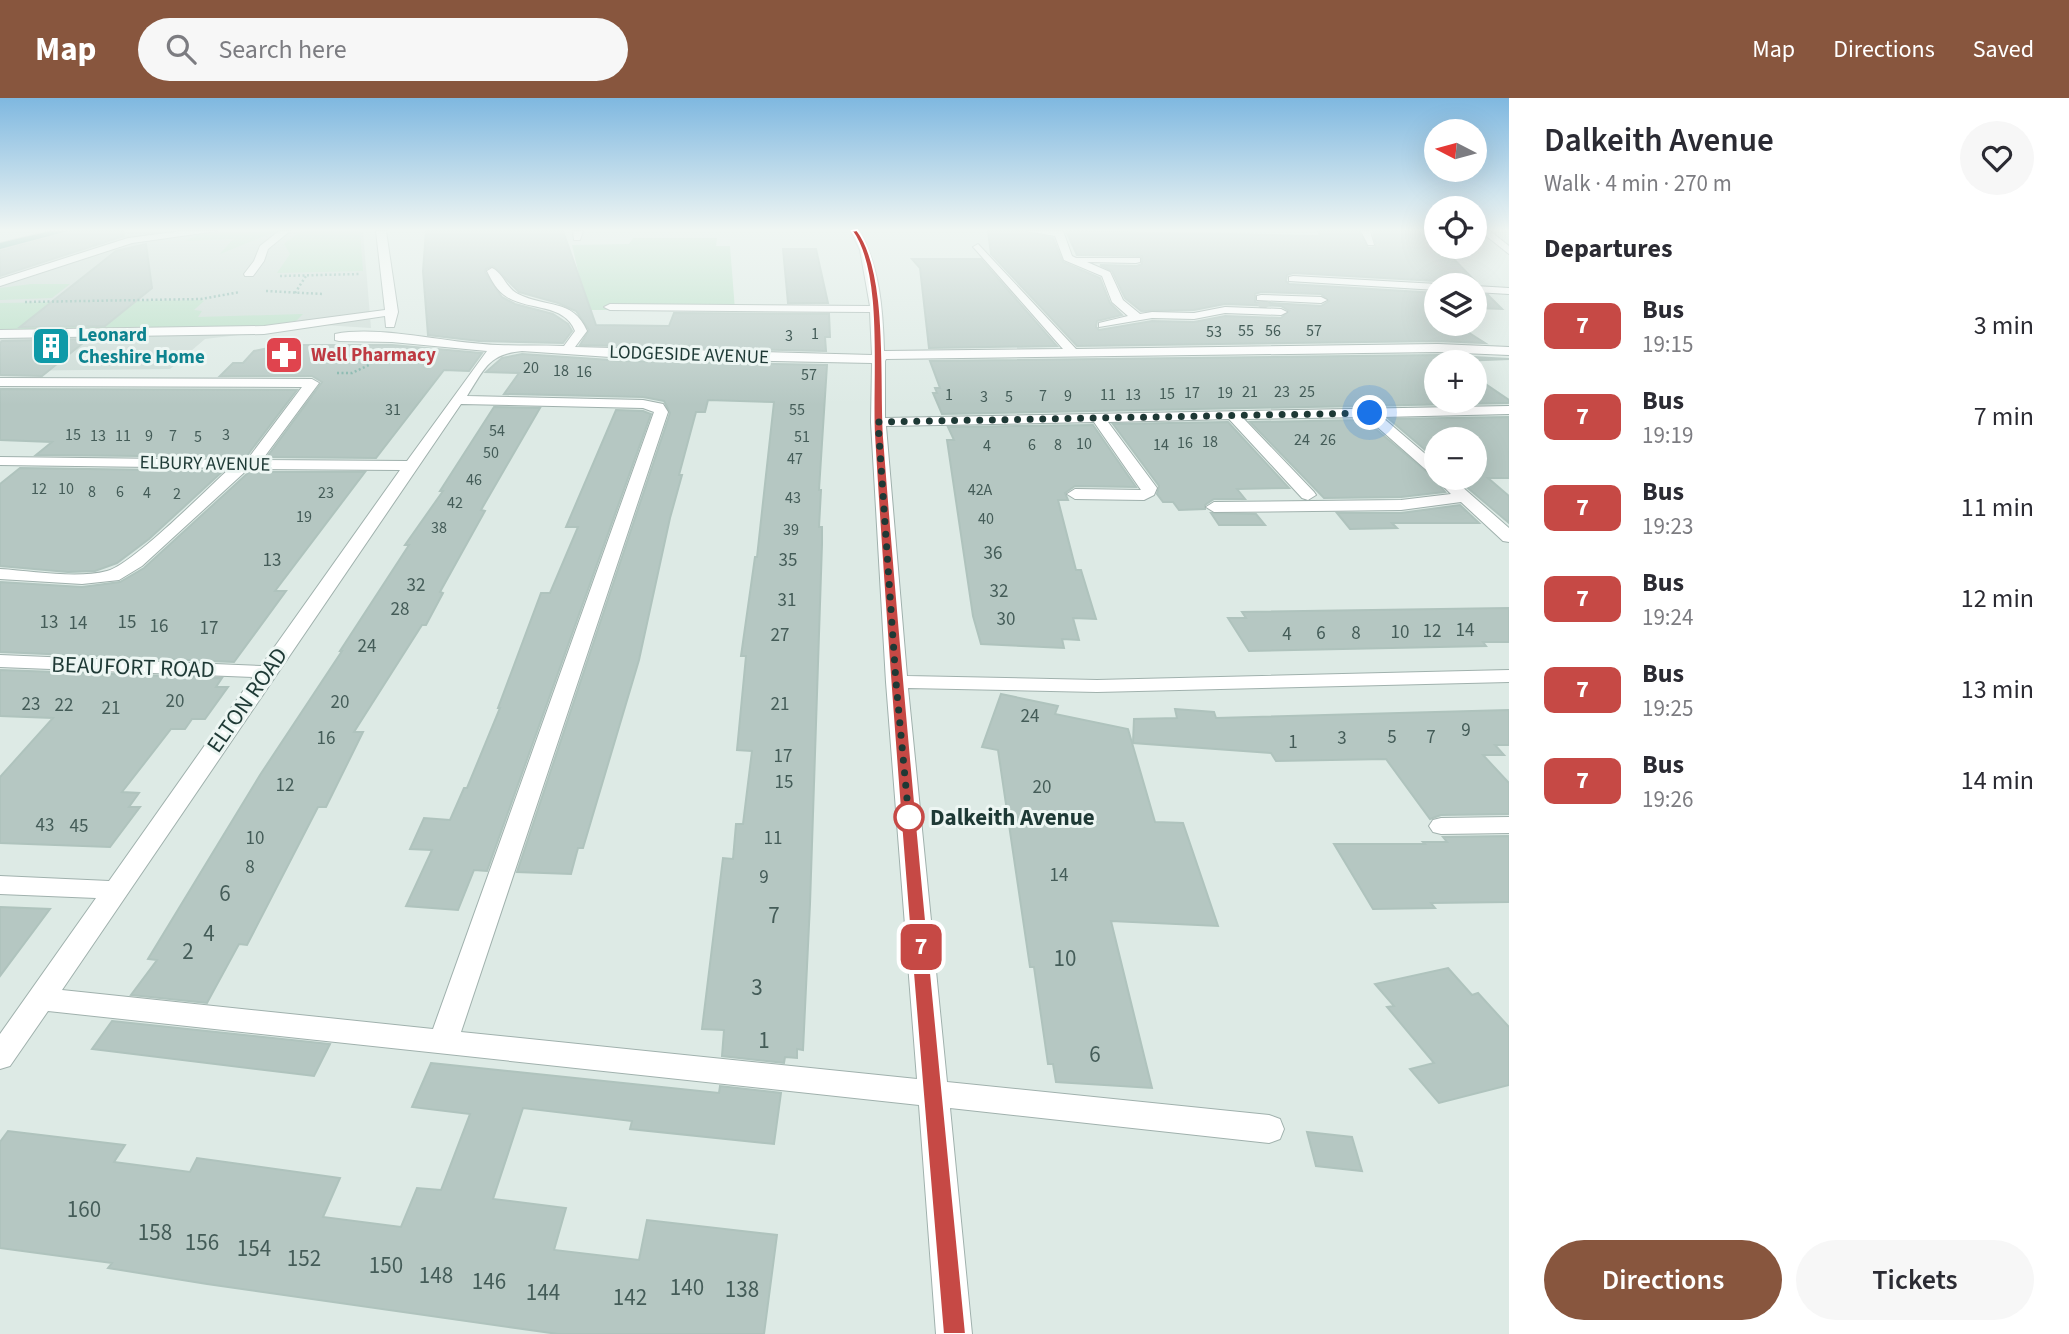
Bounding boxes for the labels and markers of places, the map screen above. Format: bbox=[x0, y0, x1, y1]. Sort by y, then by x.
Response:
place label: Leonard Cheshire Home bbox=[78, 322, 205, 371]
building icon: Leonard Cheshire Home bbox=[30, 325, 72, 367]
pharmacy icon: Well Pharmacy bbox=[263, 334, 305, 376]
place label: Well Pharmacy bbox=[311, 342, 436, 369]
place label: Dalkeith Avenue bbox=[930, 801, 1095, 834]
marker: Dalkeith Avenue bbox=[894, 802, 924, 832]

